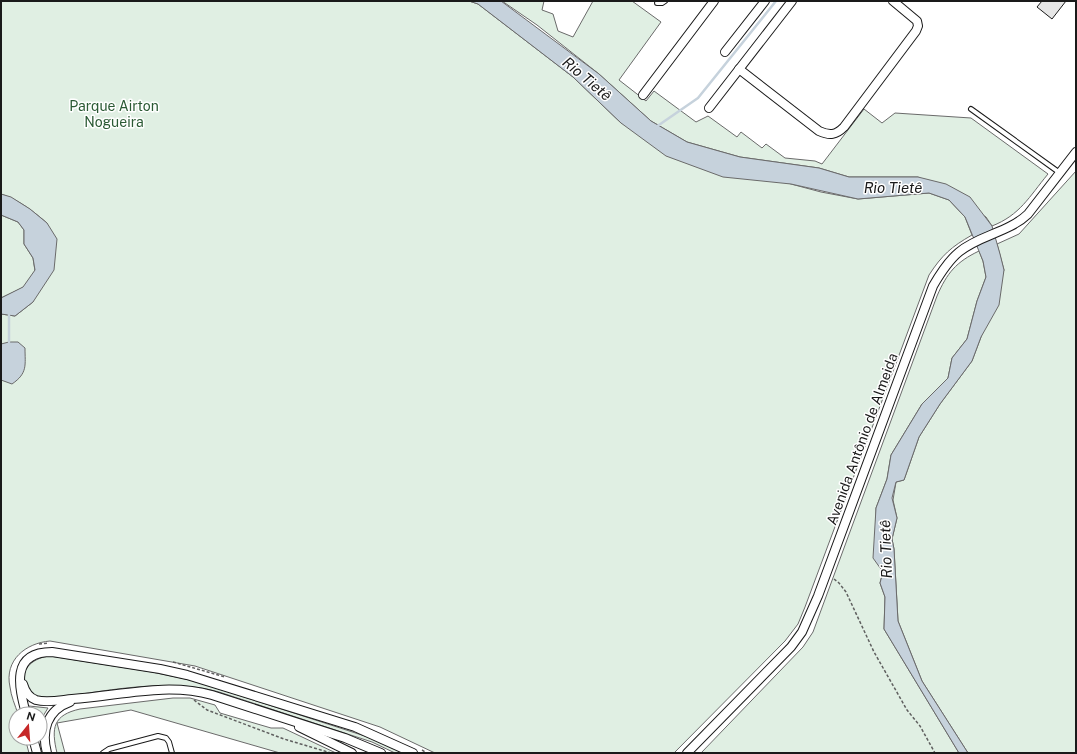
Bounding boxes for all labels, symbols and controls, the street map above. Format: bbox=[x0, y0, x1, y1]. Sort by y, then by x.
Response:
water label: Rio Tietê bbox=[559, 53, 615, 104]
park label: Parque Airton Nogueira bbox=[69, 98, 159, 130]
water label: Rio Tietê bbox=[864, 179, 922, 196]
street label: Avenida Antônio de Almeida bbox=[823, 351, 901, 527]
water label: Rio Tietê bbox=[876, 519, 895, 579]
north arrow bbox=[8, 706, 48, 746]
text: N bbox=[25, 709, 37, 723]

